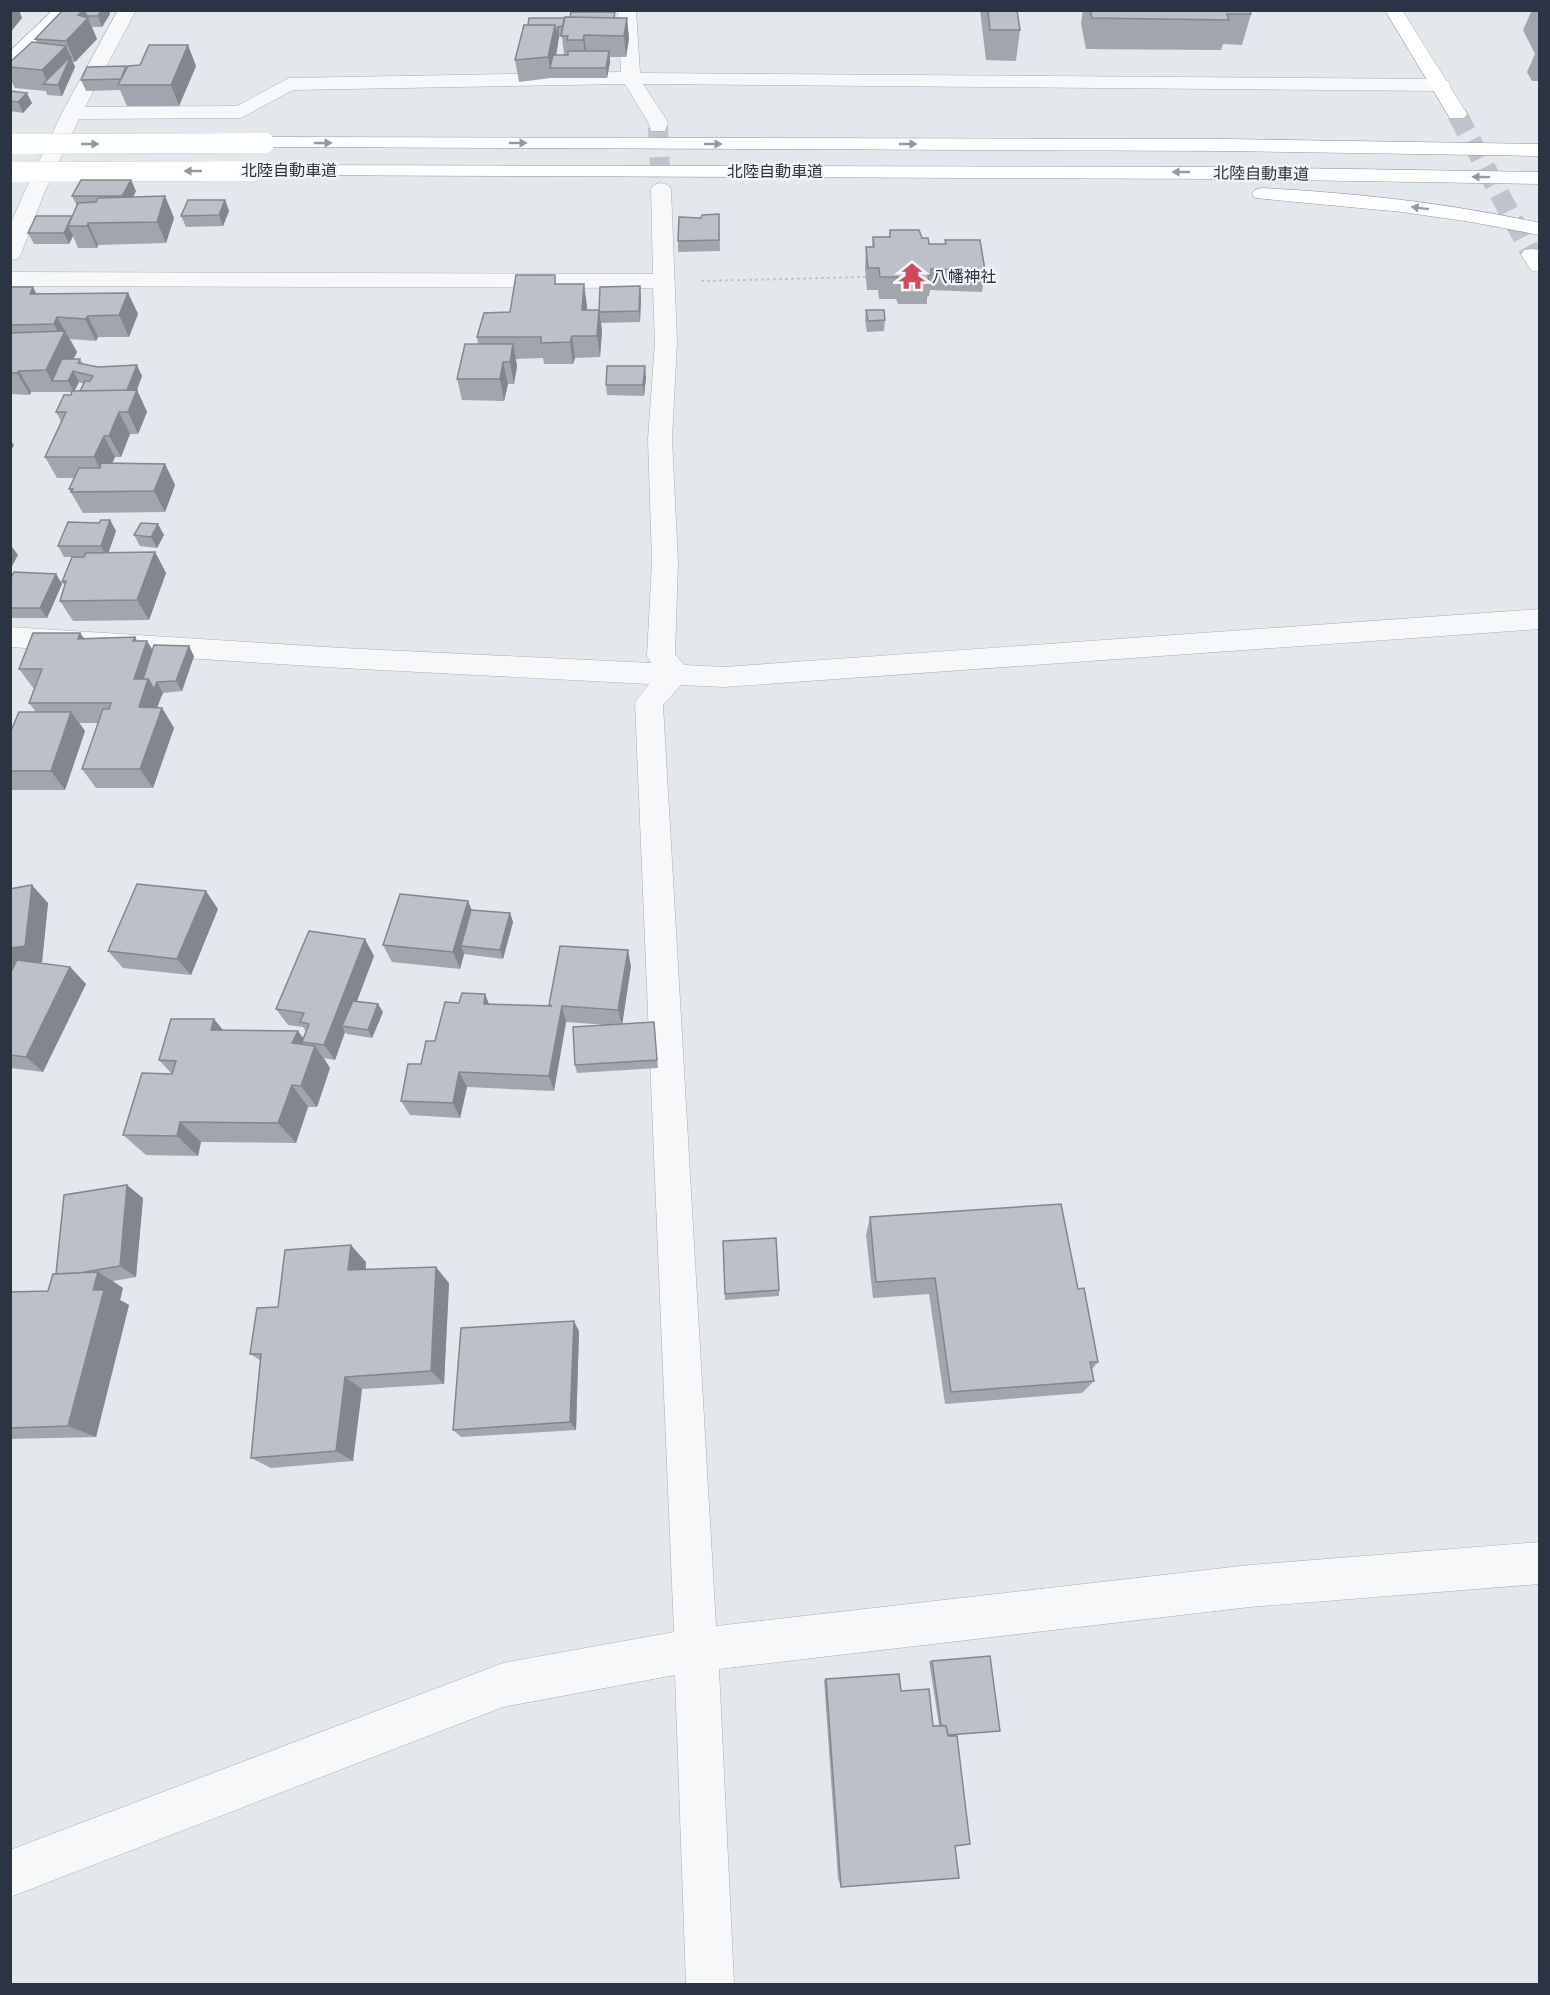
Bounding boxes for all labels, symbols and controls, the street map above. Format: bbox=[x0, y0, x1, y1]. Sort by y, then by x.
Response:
one-way arrow bbox=[314, 138, 333, 148]
one-way arrow bbox=[509, 138, 528, 148]
one-way arrow bbox=[80, 139, 99, 149]
one-way arrow bbox=[704, 139, 723, 149]
one-way arrow bbox=[899, 139, 918, 149]
street label: 北陸自動車道 bbox=[241, 159, 337, 181]
street label: 北陸自動車道 bbox=[727, 160, 823, 182]
street label: 北陸自動車道 bbox=[1213, 161, 1309, 185]
one-way arrow bbox=[184, 166, 203, 176]
one-way arrow bbox=[1172, 168, 1191, 177]
one-way arrow bbox=[1472, 172, 1491, 181]
one-way arrow bbox=[1410, 204, 1429, 213]
temple icon: 八幡神社 bbox=[897, 261, 927, 291]
place label: 八幡神社 bbox=[932, 265, 996, 287]

